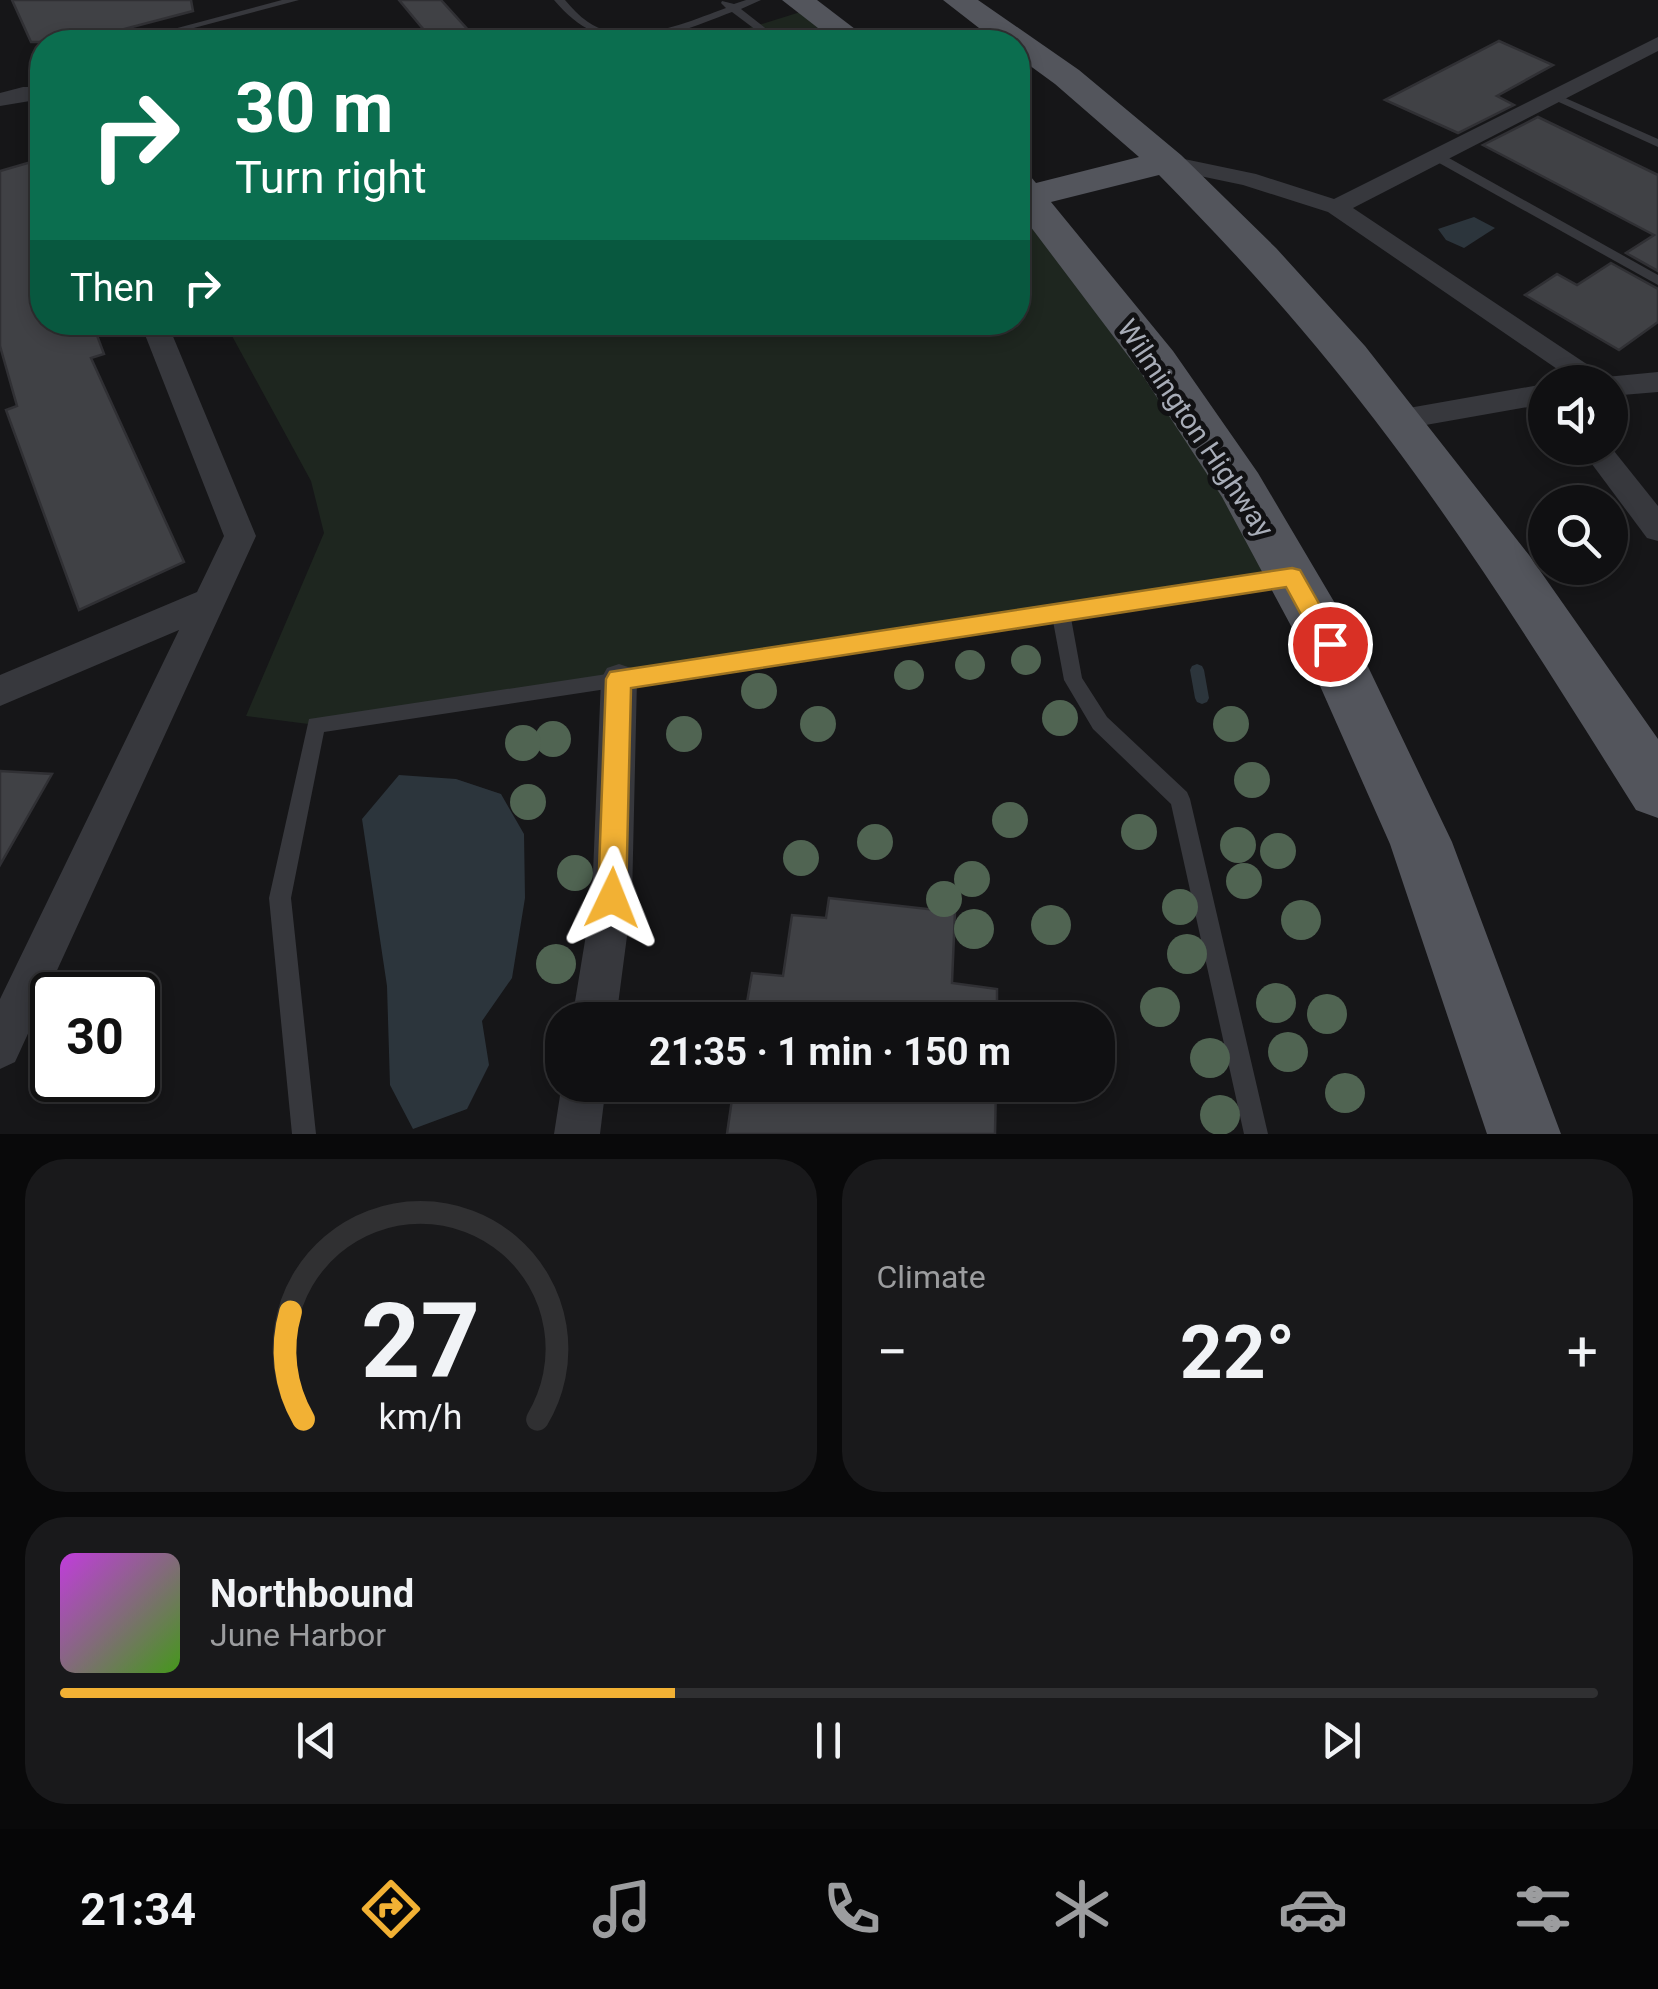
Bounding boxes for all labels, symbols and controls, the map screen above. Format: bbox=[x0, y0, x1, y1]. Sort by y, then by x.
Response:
text: 30 m bbox=[235, 67, 393, 149]
icon: right bbox=[70, 70, 200, 200]
text: Turn right bbox=[235, 151, 427, 204]
icon: right bbox=[175, 260, 230, 315]
text: Then bbox=[70, 266, 155, 310]
street label: Wilmington Highway bbox=[1110, 313, 1281, 543]
map controls bbox=[1528, 365, 1628, 585]
button: sound bbox=[1528, 365, 1628, 465]
button: search bbox=[1528, 485, 1628, 585]
pin bbox=[1288, 602, 1373, 687]
icon: arrive bbox=[1303, 617, 1358, 672]
position arrow bbox=[560, 846, 664, 950]
speed limit sign: 30 bbox=[30, 972, 160, 1102]
text: 21:35 · 1 min · 150 m bbox=[649, 1030, 1011, 1074]
text: Climate bbox=[877, 1258, 986, 1296]
text: 27 bbox=[361, 1281, 480, 1402]
text: 22° bbox=[1180, 1308, 1295, 1396]
text: − bbox=[877, 1320, 908, 1384]
text: + bbox=[1567, 1320, 1598, 1384]
text: km/h bbox=[379, 1396, 463, 1438]
text: Northbound bbox=[210, 1572, 414, 1616]
text: June Harbor bbox=[210, 1616, 386, 1654]
icon: previous bbox=[289, 1713, 344, 1768]
icon: pause bbox=[801, 1713, 856, 1768]
icon: next bbox=[1314, 1713, 1369, 1768]
icon: directions bbox=[356, 1874, 426, 1944]
icon: music bbox=[587, 1874, 657, 1944]
icon: phone bbox=[817, 1874, 887, 1944]
icon: climate bbox=[1047, 1874, 1117, 1944]
icon: car bbox=[1278, 1874, 1348, 1944]
icon: filters bbox=[1508, 1874, 1578, 1944]
text: 21:34 bbox=[80, 1883, 196, 1936]

